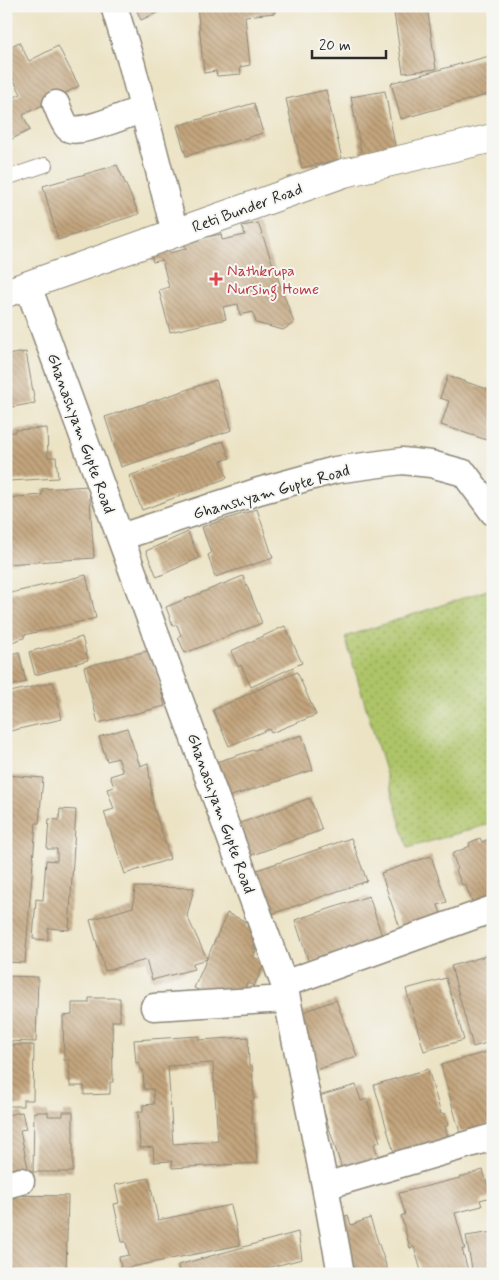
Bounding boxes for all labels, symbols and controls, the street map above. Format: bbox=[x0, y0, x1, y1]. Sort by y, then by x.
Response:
scale bar bbox=[312, 28, 385, 60]
text: 20 m bbox=[319, 36, 351, 56]
street label: Reti Bunder Road bbox=[189, 179, 306, 238]
place label: Nathkrupa Nursing Home bbox=[227, 261, 319, 301]
marker: Nathkrupa Nursing Home bbox=[209, 272, 223, 286]
street label: Ghanashyam Gupte Road bbox=[42, 350, 119, 517]
street label: Ghanshyam Gupte Road bbox=[191, 460, 352, 525]
street label: Ghanashyam Gupte Road bbox=[182, 730, 259, 897]

